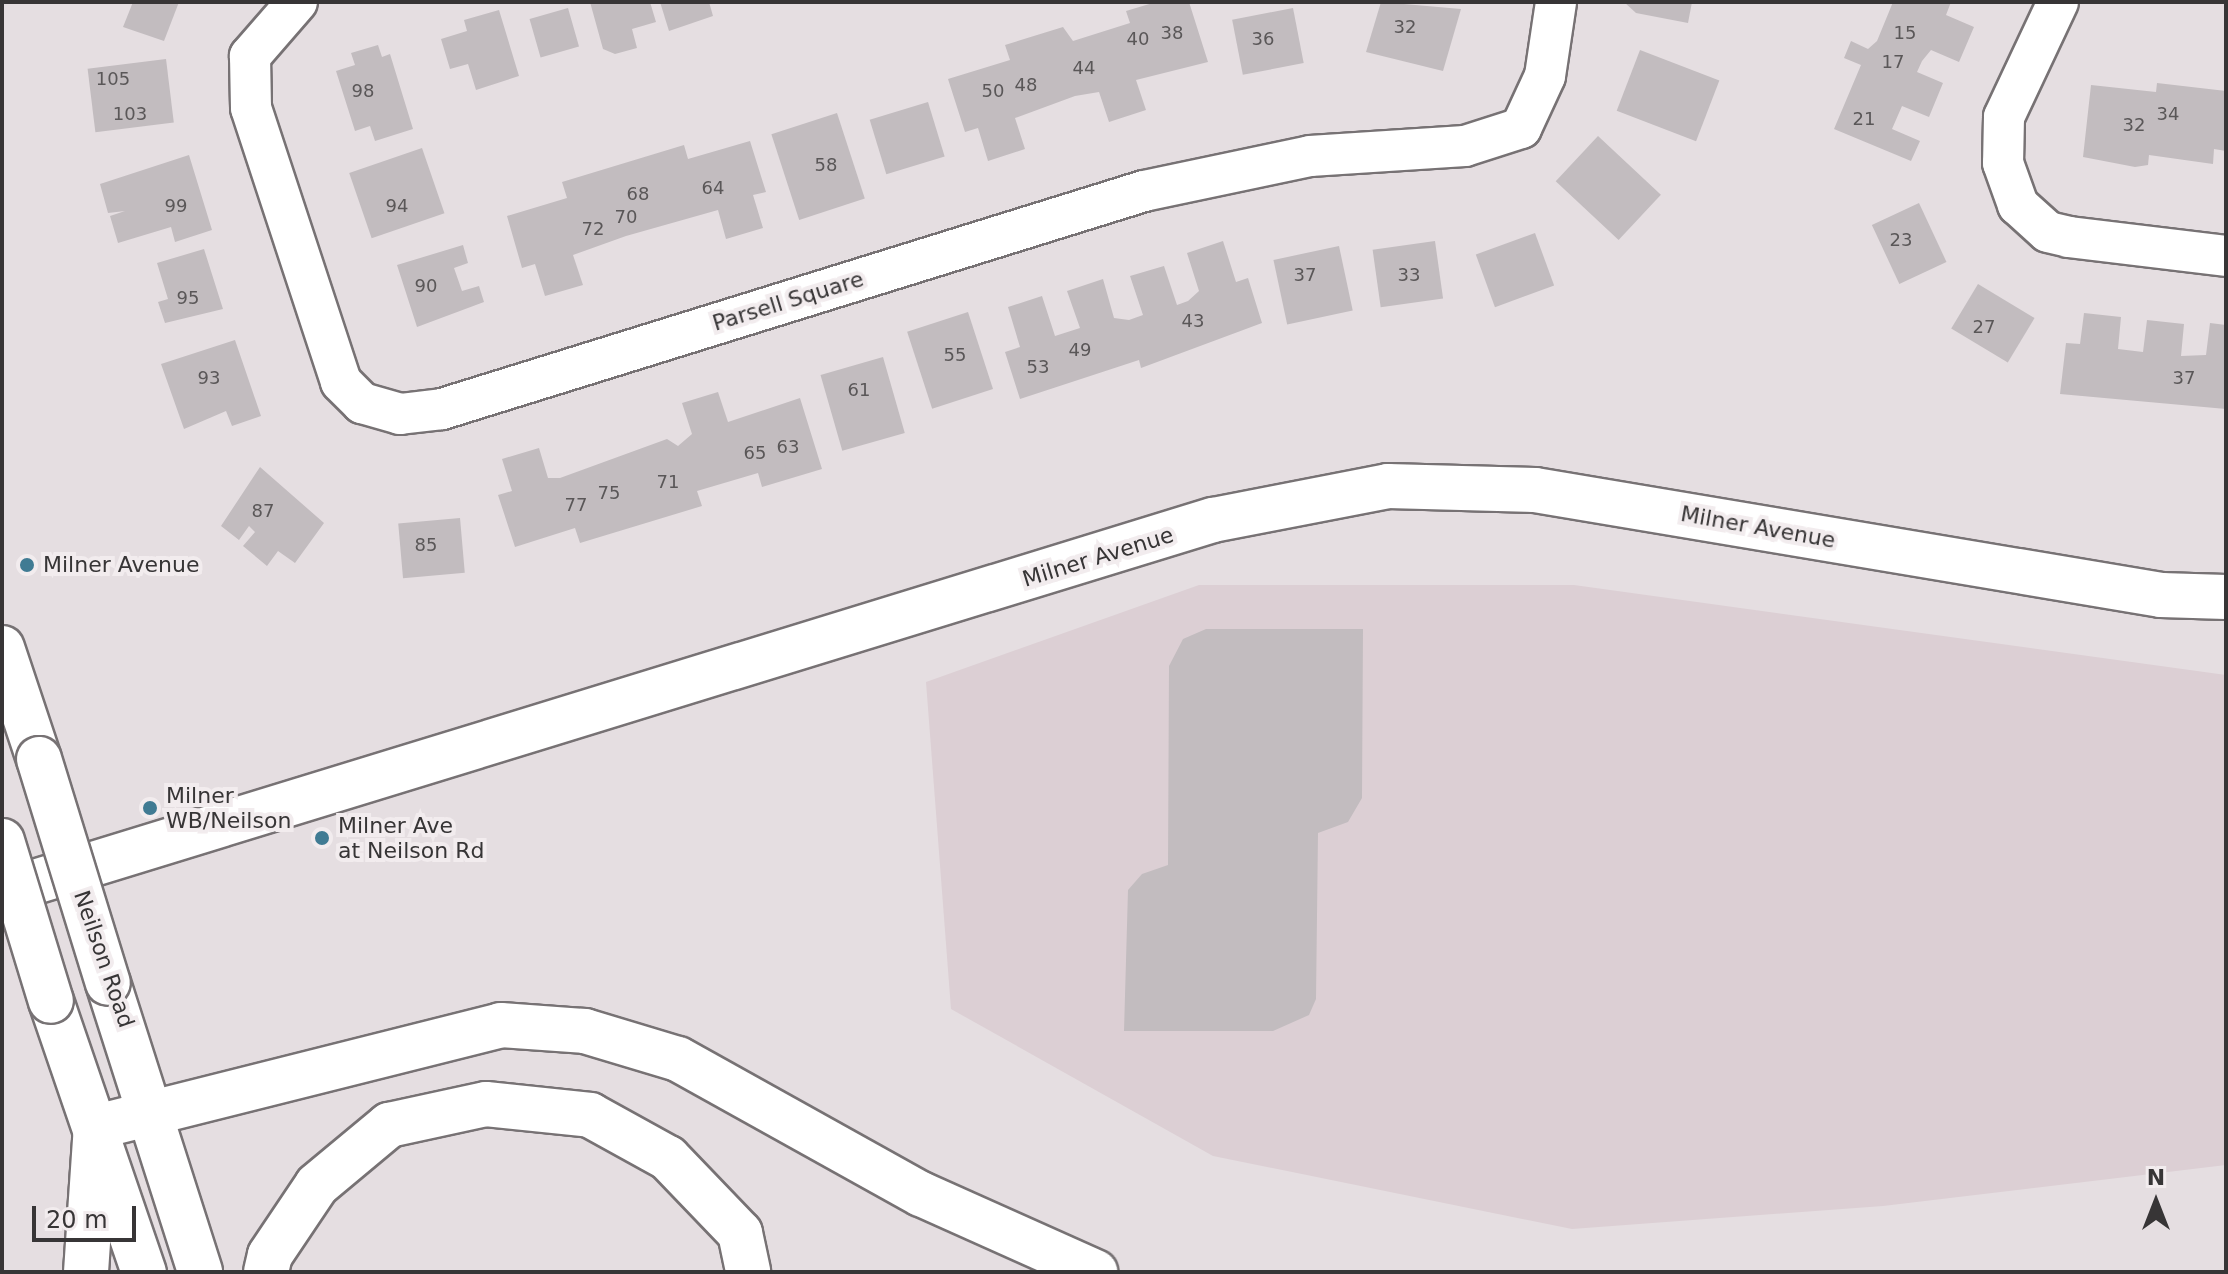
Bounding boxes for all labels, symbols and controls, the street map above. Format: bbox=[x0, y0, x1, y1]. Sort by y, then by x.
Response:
house number: 32 bbox=[1394, 16, 1416, 38]
house number: 38 bbox=[1161, 22, 1183, 44]
house number: 15 bbox=[1894, 22, 1916, 44]
house number: 40 bbox=[1127, 28, 1149, 50]
house number: 36 bbox=[1252, 28, 1274, 50]
house number: 17 bbox=[1882, 51, 1904, 73]
house number: 44 bbox=[1073, 57, 1095, 79]
house number: 105 bbox=[96, 68, 130, 90]
house number: 48 bbox=[1015, 74, 1037, 96]
house number: 98 bbox=[352, 80, 374, 102]
house number: 50 bbox=[982, 80, 1004, 102]
house number: 103 bbox=[113, 103, 147, 125]
house number: 34 bbox=[2157, 103, 2179, 125]
house number: 21 bbox=[1853, 108, 1875, 130]
house number: 32 bbox=[2123, 114, 2145, 136]
house number: 58 bbox=[815, 154, 837, 176]
house number: 64 bbox=[702, 177, 724, 199]
house number: 68 bbox=[627, 183, 649, 205]
house number: 99 bbox=[165, 195, 187, 217]
house number: 94 bbox=[386, 195, 408, 217]
house number: 70 bbox=[615, 206, 637, 228]
house number: 72 bbox=[582, 218, 604, 240]
house number: 23 bbox=[1890, 229, 1912, 251]
house number: 37 bbox=[1294, 264, 1316, 286]
house number: 33 bbox=[1398, 264, 1420, 286]
street label: Parsell Square bbox=[709, 266, 867, 336]
house number: 90 bbox=[415, 275, 437, 297]
house number: 95 bbox=[177, 287, 199, 309]
house number: 43 bbox=[1182, 310, 1204, 332]
house number: 27 bbox=[1973, 316, 1995, 338]
house number: 49 bbox=[1069, 339, 1091, 361]
house number: 55 bbox=[944, 344, 966, 366]
house number: 53 bbox=[1027, 356, 1049, 378]
house number: 93 bbox=[198, 367, 220, 389]
house number: 37 bbox=[2173, 367, 2195, 389]
house number: 61 bbox=[848, 379, 870, 401]
house number: 63 bbox=[777, 436, 799, 458]
house number: 65 bbox=[744, 442, 766, 464]
house number: 71 bbox=[657, 471, 679, 493]
house number: 75 bbox=[598, 482, 620, 504]
house number: 77 bbox=[565, 494, 587, 516]
house number: 87 bbox=[252, 500, 274, 522]
street label: Milner Avenue bbox=[1679, 500, 1837, 554]
street label: Milner Avenue bbox=[1019, 522, 1177, 592]
house number: 85 bbox=[415, 534, 437, 556]
place label: Milner Avenue bbox=[43, 552, 199, 578]
marker: Milner Avenue bbox=[18, 556, 36, 574]
place label: Milner WB/Neilson bbox=[166, 782, 291, 834]
marker: Milner WB/Neilson bbox=[141, 799, 159, 817]
place label: Milner Ave at Neilson Rd bbox=[338, 812, 484, 864]
marker: Milner Ave at Neilson Rd bbox=[313, 829, 331, 847]
street label: Neilson Road bbox=[68, 887, 140, 1031]
north arrow bbox=[2116, 1162, 2196, 1242]
text: N bbox=[2147, 1165, 2165, 1190]
scale bar bbox=[36, 1190, 140, 1240]
text: 20 m bbox=[46, 1206, 108, 1234]

